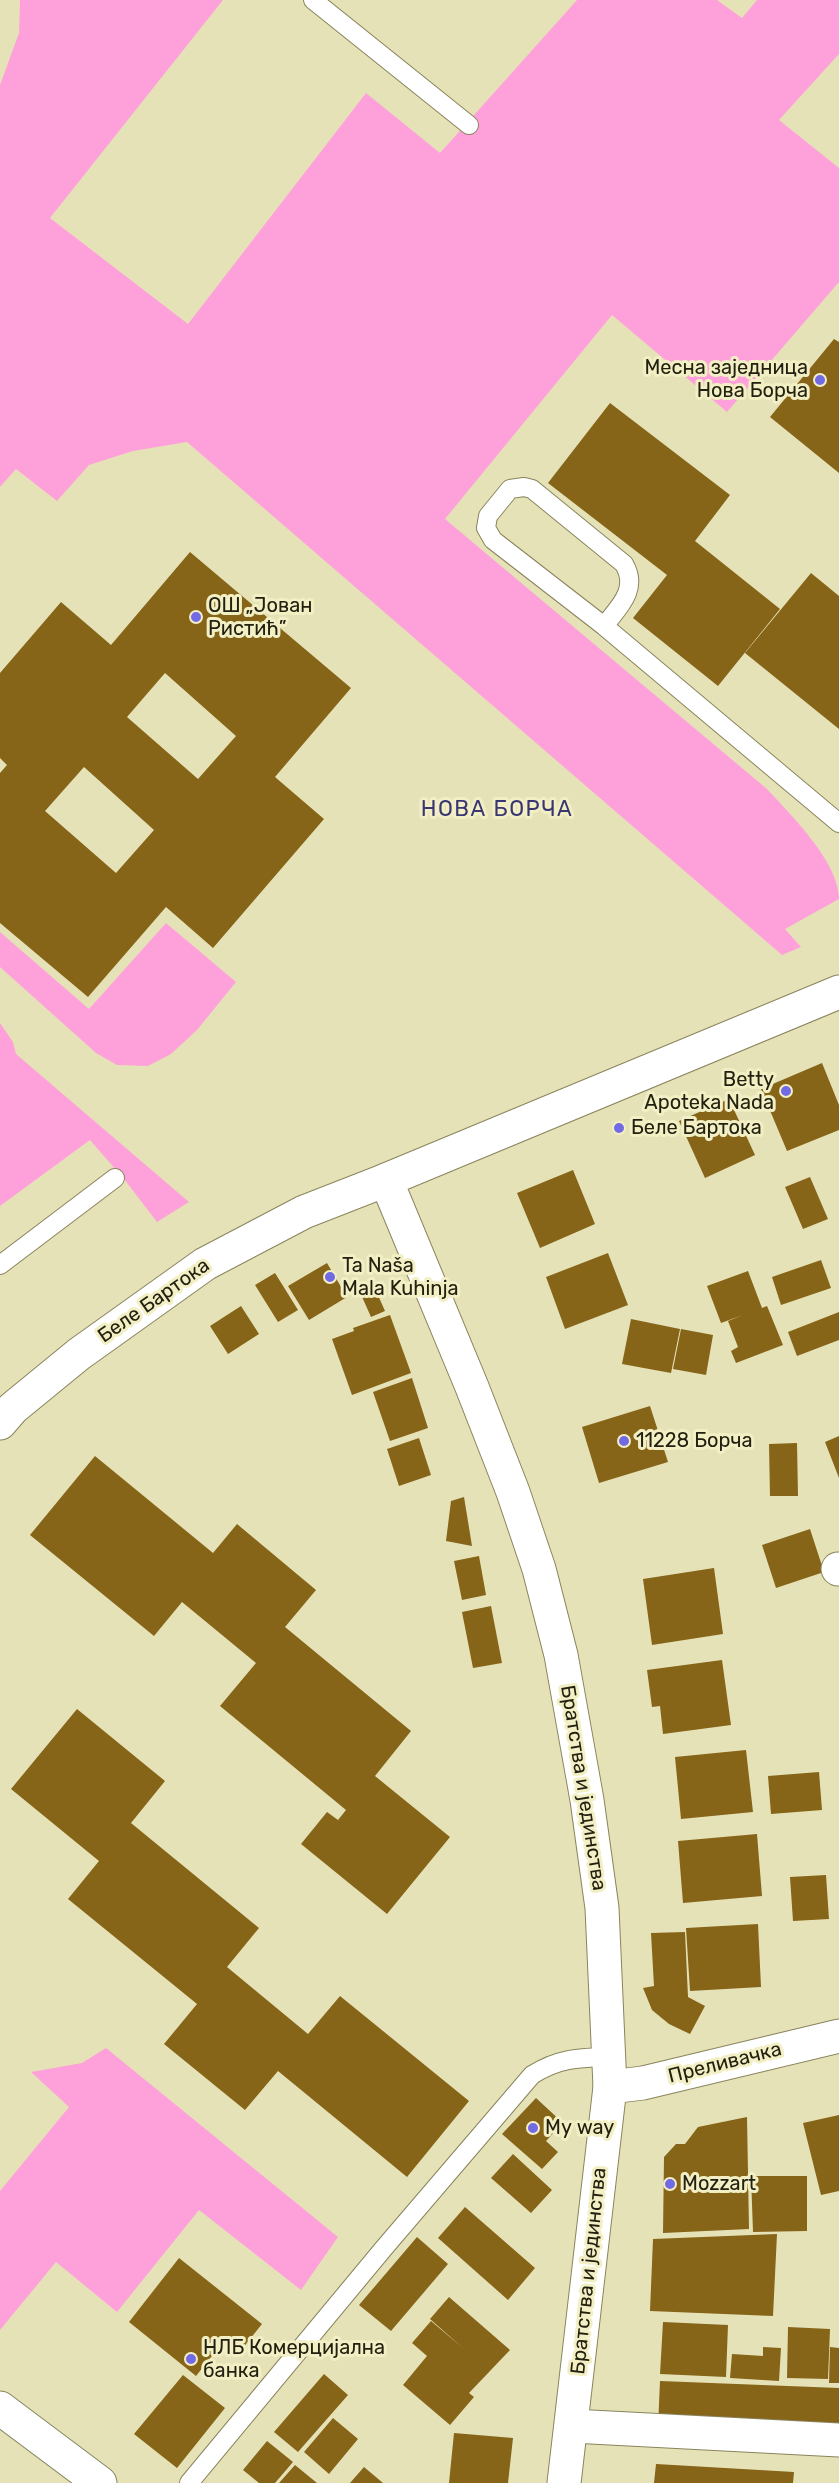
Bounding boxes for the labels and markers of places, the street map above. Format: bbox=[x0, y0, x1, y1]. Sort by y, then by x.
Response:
place label: Месна заједница Нова Борча bbox=[644, 356, 808, 403]
marker: Месна заједница Нова Борча bbox=[813, 373, 827, 387]
place label: ОШ „Јован Ристић” bbox=[208, 594, 312, 641]
marker: ОШ „Јован Ристић” bbox=[189, 610, 203, 624]
place label: Betty Apoteka Nada bbox=[644, 1068, 774, 1115]
marker: Betty Apoteka Nada bbox=[779, 1084, 793, 1098]
place label: Беле Бартока bbox=[631, 1116, 762, 1140]
marker: Беле Бартока bbox=[612, 1121, 626, 1135]
place label: Ta Naša Mala Kuhinja bbox=[342, 1254, 459, 1301]
marker: Ta Naša Mala Kuhinja bbox=[323, 1270, 337, 1284]
place label: 11228 Борча bbox=[636, 1429, 752, 1453]
marker: 11228 Борча bbox=[617, 1434, 631, 1448]
place label: My way bbox=[545, 2116, 614, 2140]
marker: My way bbox=[526, 2121, 540, 2135]
place label: Mozzart bbox=[682, 2172, 756, 2196]
marker: Mozzart bbox=[663, 2177, 677, 2191]
place label: НЛБ Комерцијална банка bbox=[203, 2336, 385, 2383]
marker: НЛБ Комерцијална банка bbox=[184, 2352, 198, 2366]

